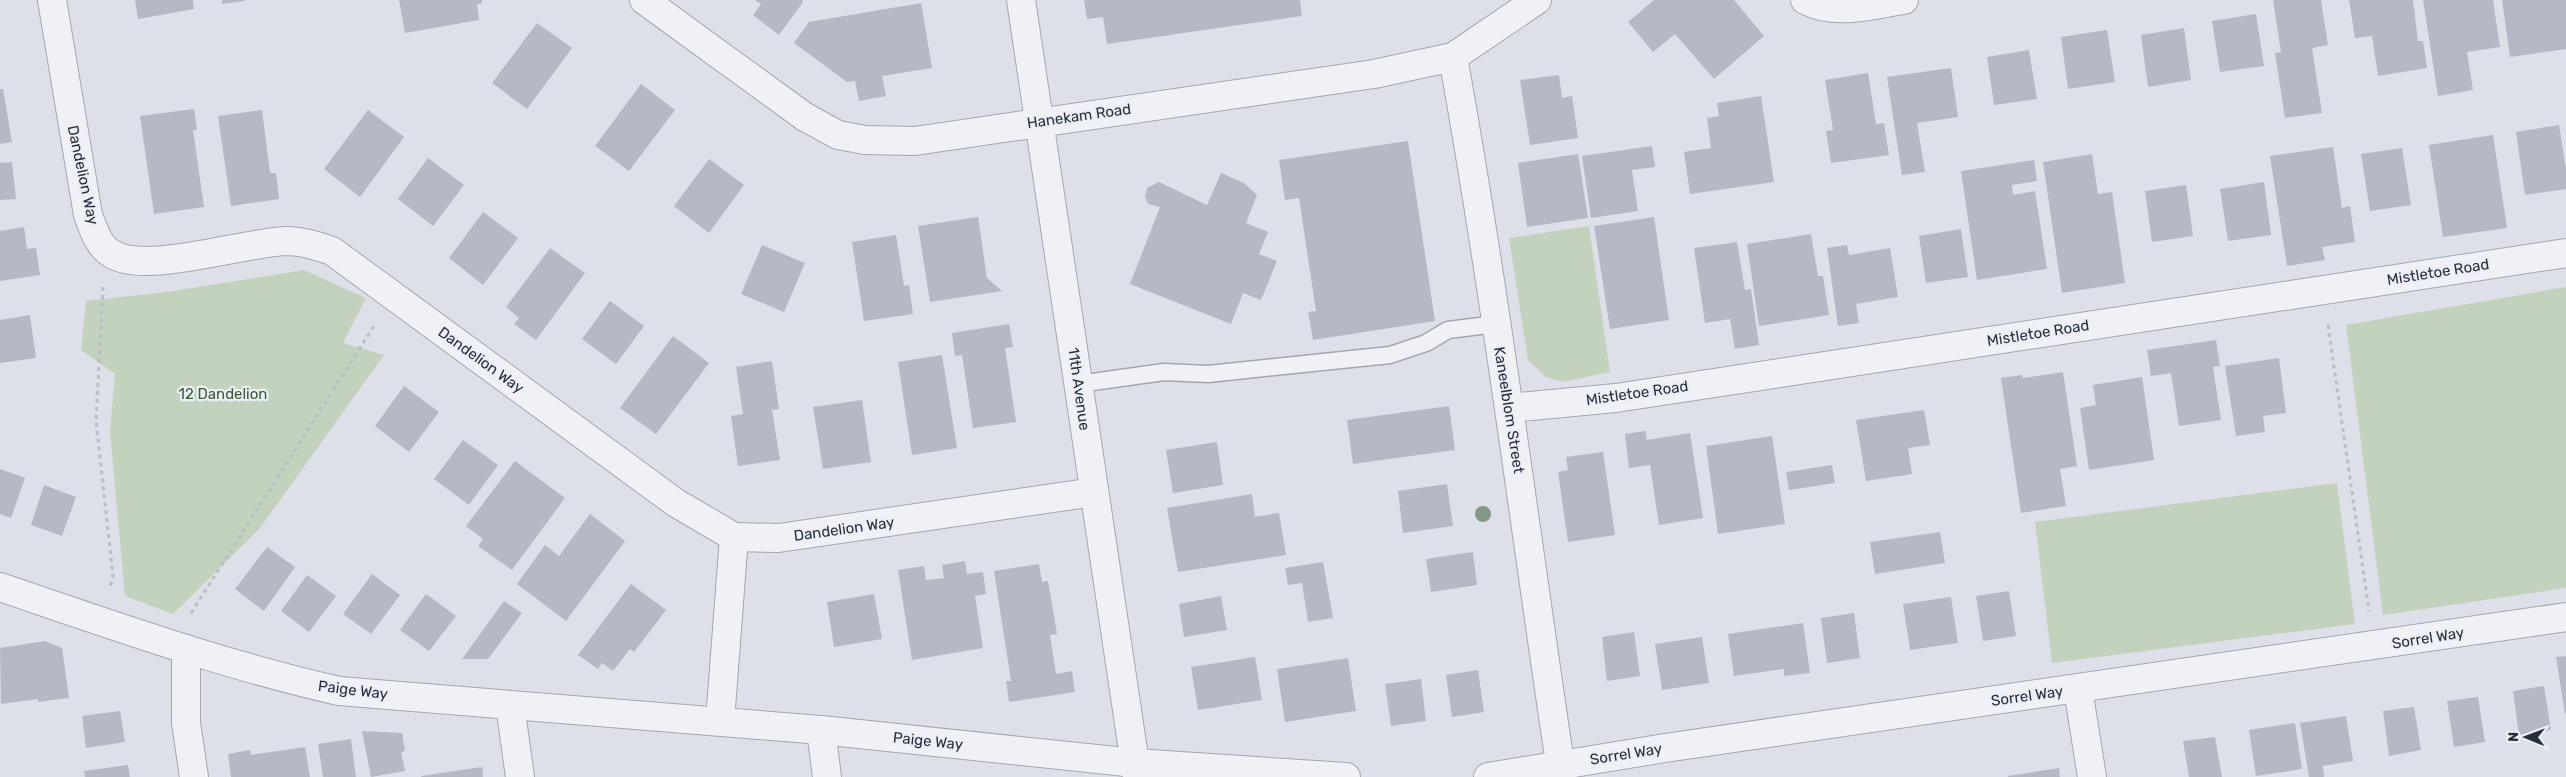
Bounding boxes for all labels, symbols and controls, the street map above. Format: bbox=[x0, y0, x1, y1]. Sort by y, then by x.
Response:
street label: Hanekam Road bbox=[1026, 100, 1132, 132]
street label: Dandelion Way bbox=[64, 123, 102, 227]
street label: Mistletoe Road bbox=[2386, 255, 2490, 289]
street label: Mistletoe Road bbox=[1986, 316, 2090, 350]
street label: Dandelion Way bbox=[435, 323, 527, 397]
street label: Kaneelblom Street bbox=[1490, 345, 1528, 475]
street label: 11th Avenue bbox=[1064, 346, 1094, 432]
street label: Mistletoe Road bbox=[1585, 377, 1689, 409]
park label: 12 Dandelion bbox=[179, 385, 267, 403]
street label: Dandelion Way bbox=[792, 513, 896, 545]
street label: Sorrel Way bbox=[2391, 623, 2465, 653]
street label: Paige Way bbox=[317, 677, 389, 703]
street label: Sorrel Way bbox=[1990, 682, 2064, 710]
north arrow bbox=[2501, 712, 2551, 762]
street label: Paige Way bbox=[892, 728, 964, 754]
text: N bbox=[2505, 732, 2522, 742]
street label: Sorrel Way bbox=[1589, 739, 1663, 769]

